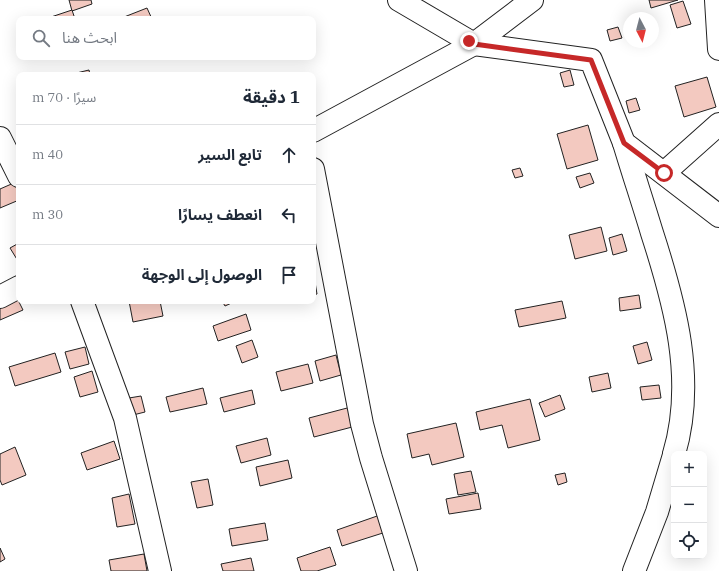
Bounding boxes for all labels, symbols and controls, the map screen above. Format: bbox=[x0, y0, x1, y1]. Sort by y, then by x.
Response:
north arrow bbox=[623, 12, 659, 48]
search box bbox=[16, 16, 316, 60]
icon: search bbox=[30, 27, 52, 49]
text: ابحث هنا bbox=[62, 28, 117, 47]
route end bbox=[460, 32, 478, 50]
text: 1 دقيقة bbox=[243, 86, 300, 108]
text: سيرًا · 70 m bbox=[32, 89, 96, 106]
icon: ahead bbox=[278, 144, 300, 166]
text: تابع السير bbox=[198, 145, 262, 164]
text: 40 m bbox=[32, 146, 63, 163]
route start bbox=[655, 164, 673, 182]
icon: left bbox=[278, 204, 300, 226]
text: انعطف يسارًا bbox=[178, 205, 262, 224]
text: 30 m bbox=[32, 206, 63, 223]
icon: arrive bbox=[278, 264, 300, 286]
text: الوصول إلى الوجهة bbox=[142, 265, 262, 284]
map controls bbox=[671, 451, 707, 559]
button: + bbox=[671, 451, 707, 487]
button: − bbox=[671, 487, 707, 523]
button: locate bbox=[671, 523, 707, 559]

